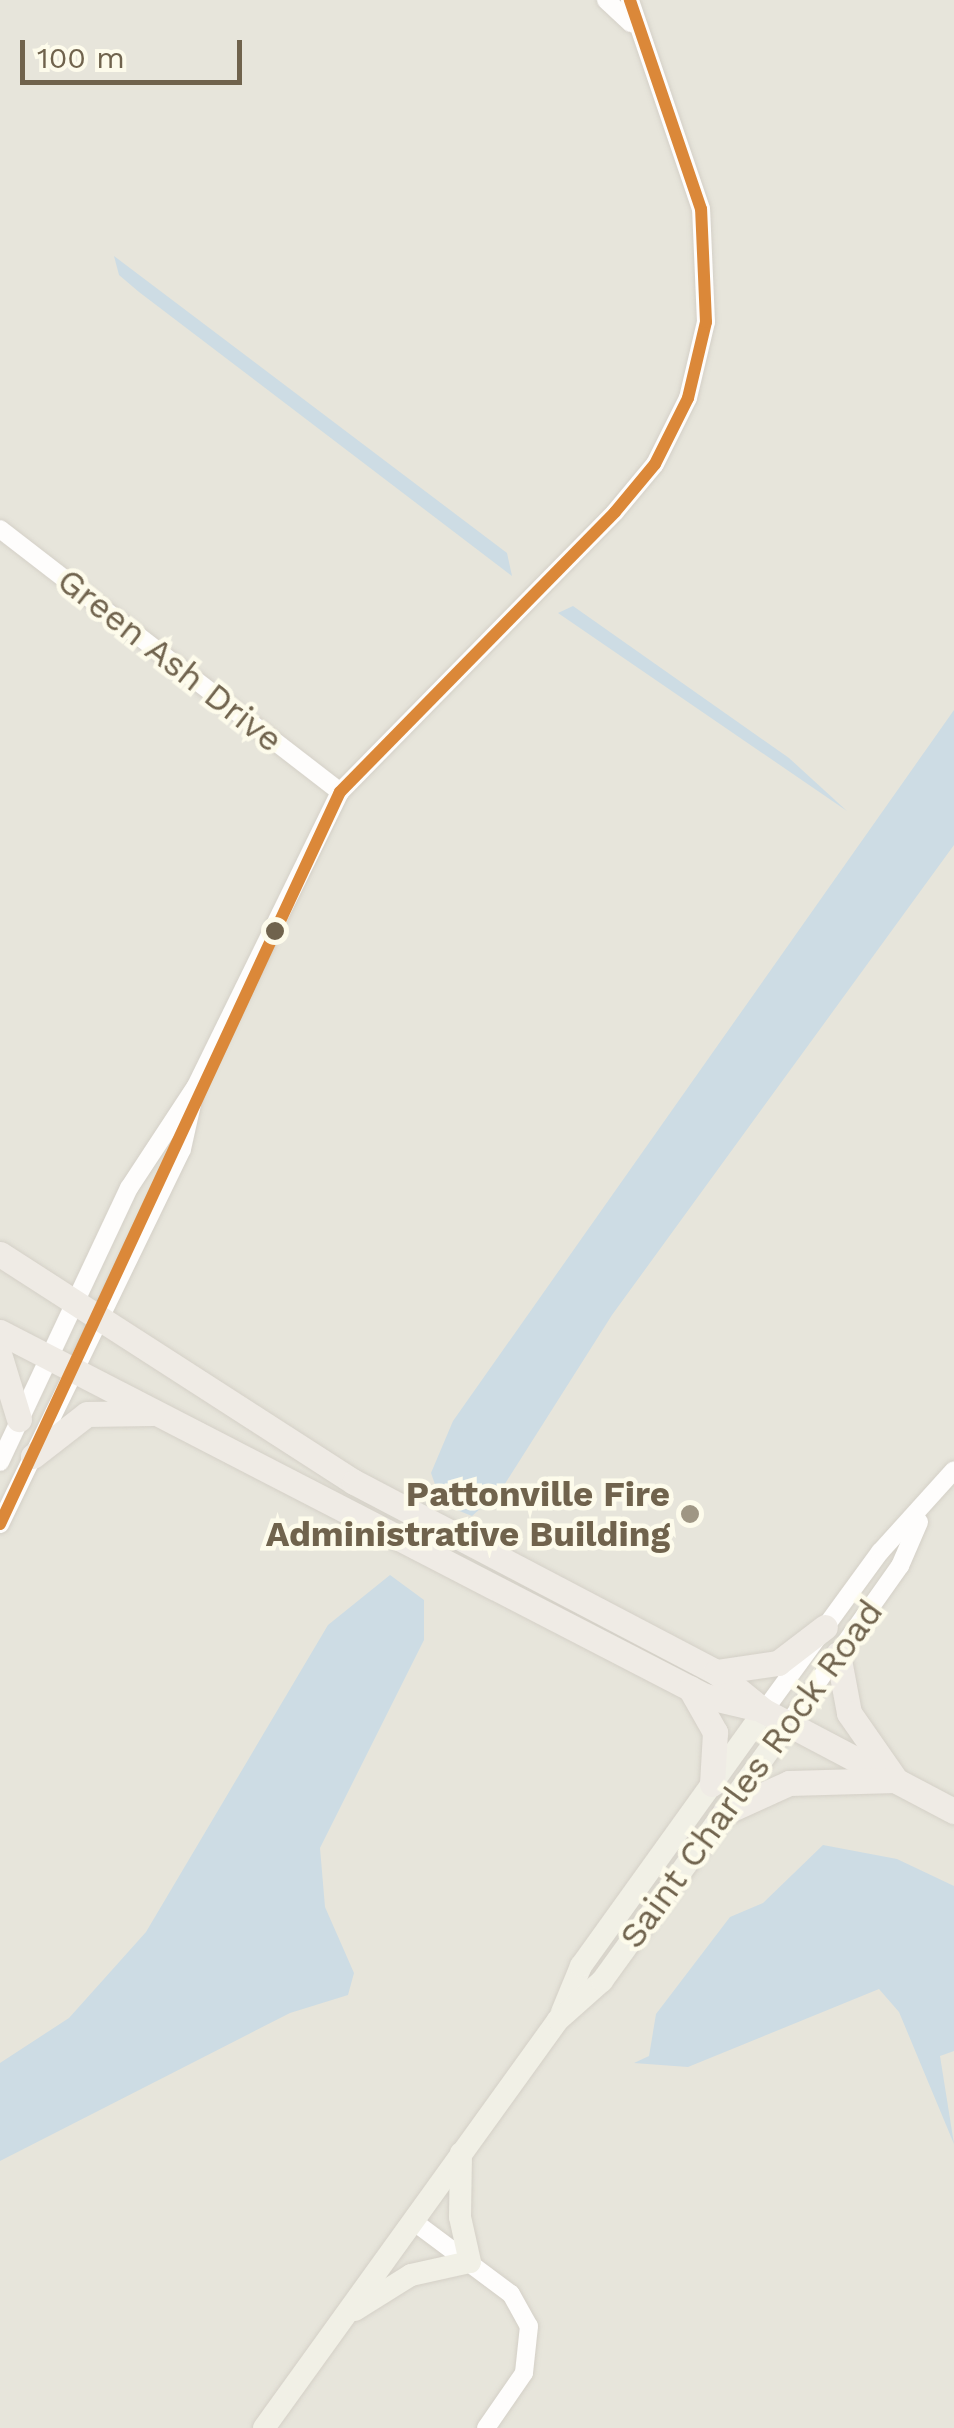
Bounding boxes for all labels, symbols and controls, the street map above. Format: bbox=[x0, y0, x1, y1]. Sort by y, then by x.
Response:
scale bar bbox=[25, 20, 248, 82]
text: 100 m bbox=[37, 40, 125, 75]
street label: Green Ash Drive bbox=[49, 559, 291, 761]
unlabelled marker bbox=[265, 921, 285, 941]
place label: Pattonville Fire Administrative Building bbox=[266, 1473, 670, 1555]
marker: Pattonville Fire Administrative Building bbox=[679, 1503, 701, 1525]
street label: Saint Charles Rock Road bbox=[610, 1591, 892, 1957]

